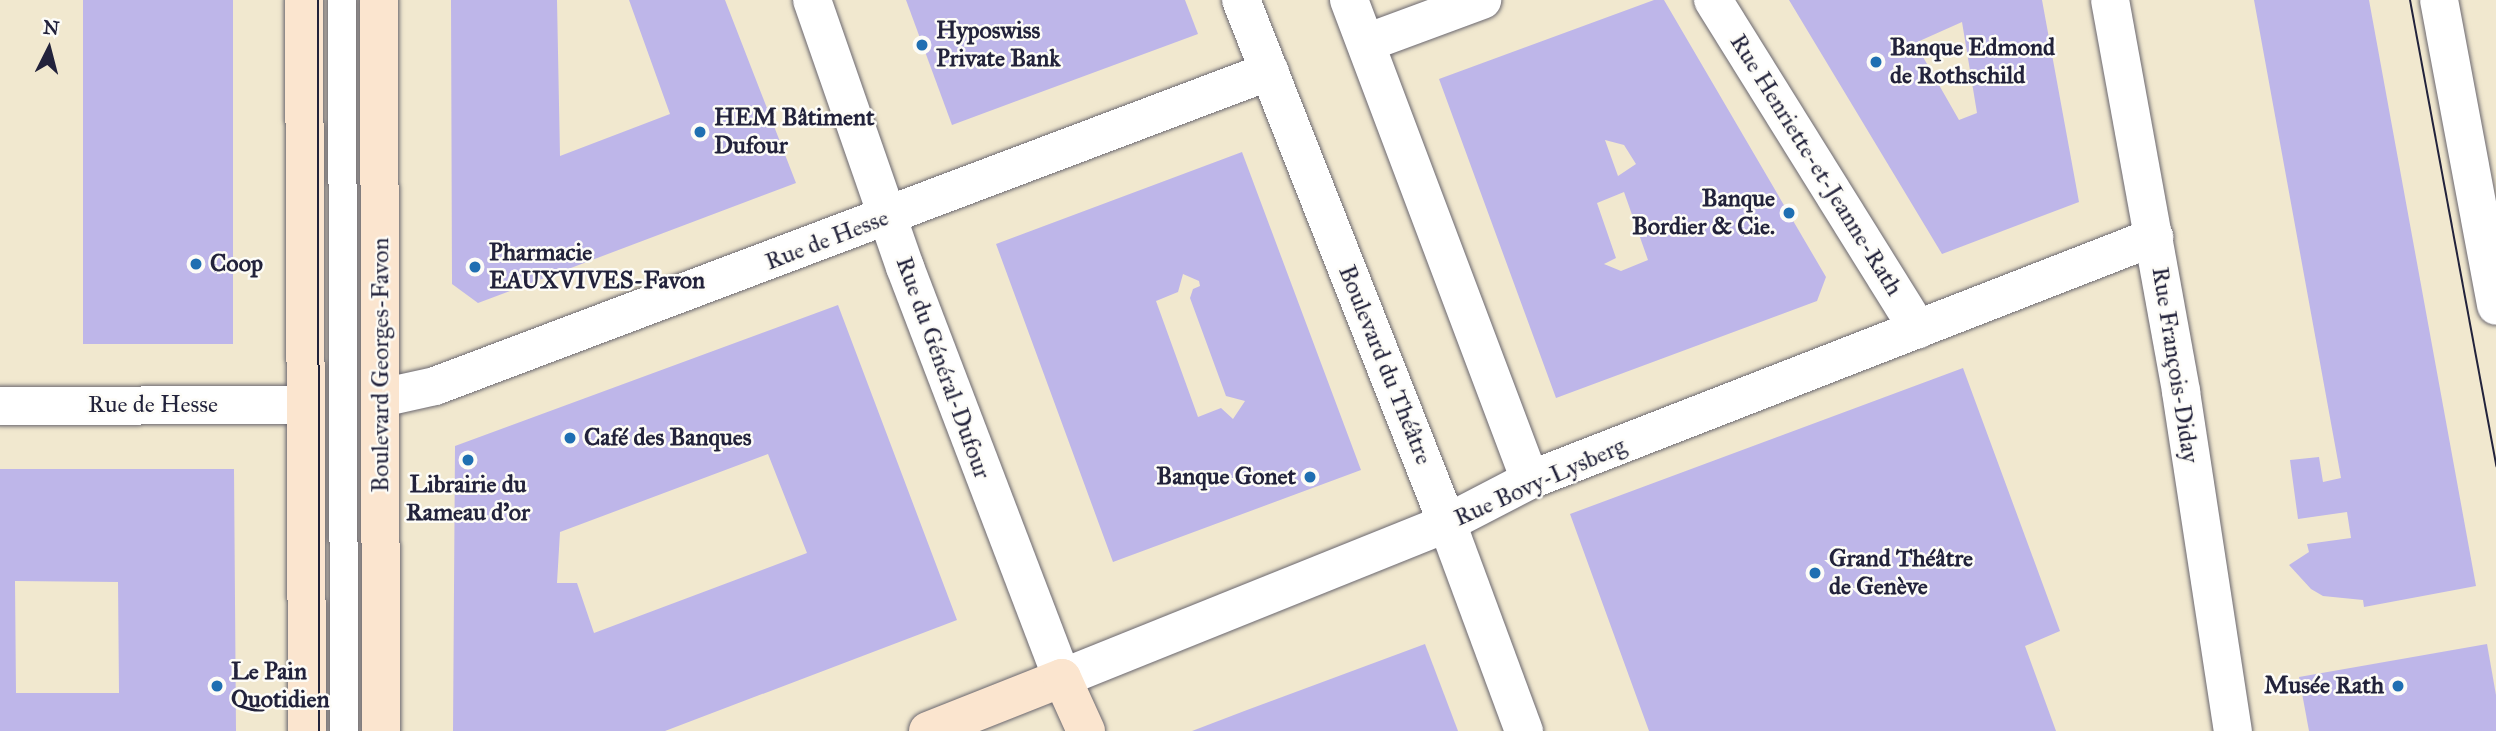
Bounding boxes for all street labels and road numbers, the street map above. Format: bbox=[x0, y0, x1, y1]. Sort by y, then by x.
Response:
street label: Rue Henriette-et-Jeanne-Rath bbox=[1724, 29, 1908, 301]
street label: Rue de Hesse bbox=[761, 203, 893, 277]
street label: Boulevard Georges-Favon bbox=[367, 237, 395, 493]
street label: Rue du Général-Dufour bbox=[889, 253, 997, 483]
street label: Boulevard du Théâtre bbox=[1332, 261, 1438, 469]
street label: Rue François-Diday bbox=[2145, 265, 2205, 465]
street label: Rue de Hesse bbox=[88, 391, 218, 419]
street label: Rue Bovy-Lysberg bbox=[1450, 431, 1630, 533]

